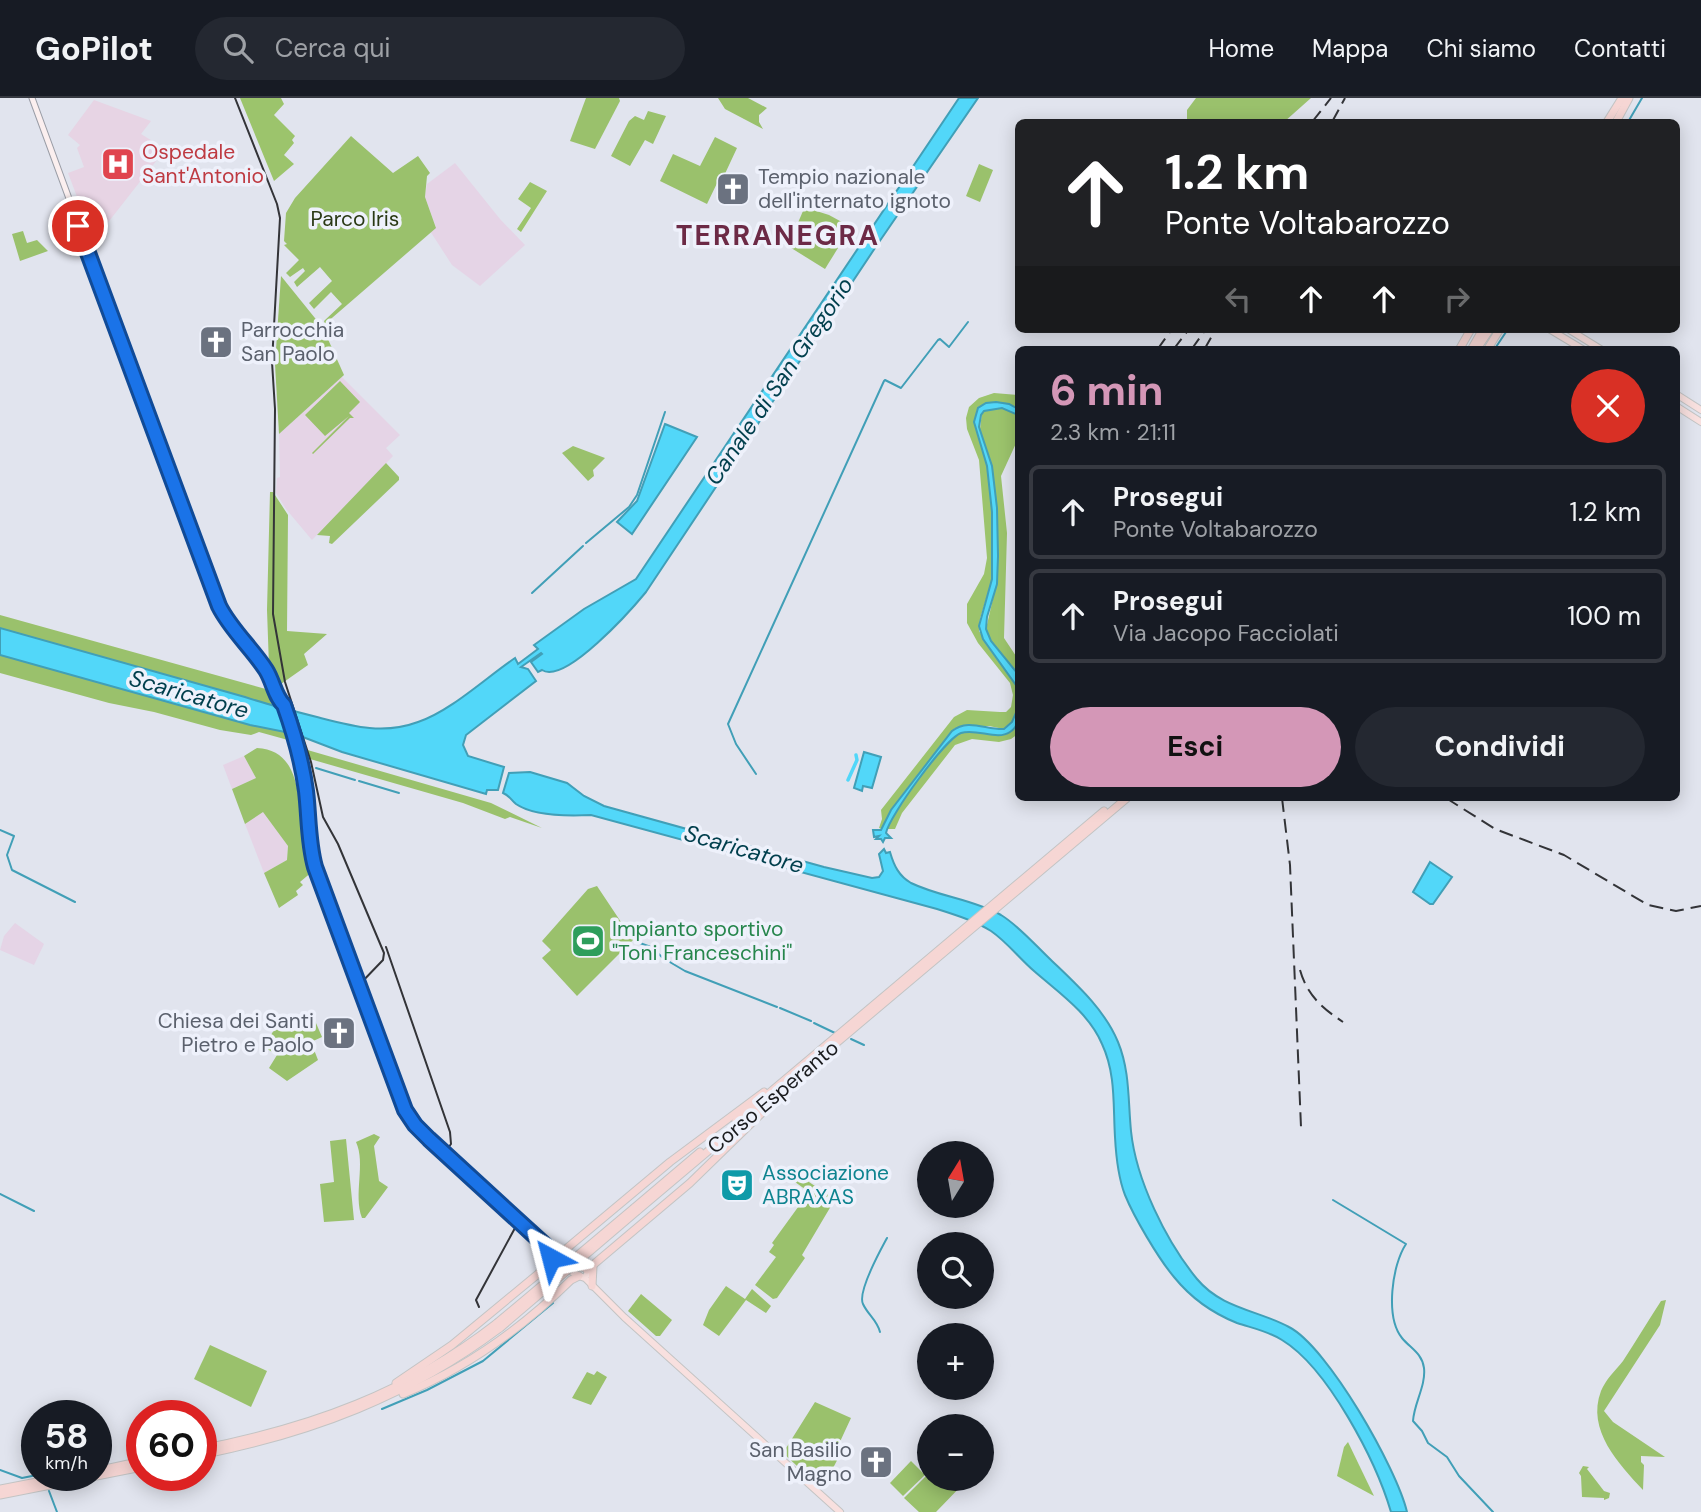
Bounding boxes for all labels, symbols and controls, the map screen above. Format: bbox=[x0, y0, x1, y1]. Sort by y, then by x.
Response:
search box bbox=[195, 17, 685, 80]
text: GoPilot bbox=[35, 27, 153, 70]
icon: search bbox=[219, 29, 257, 67]
text: Cerca qui bbox=[275, 31, 391, 65]
text: Home bbox=[1208, 33, 1274, 64]
text: Mappa bbox=[1312, 33, 1388, 64]
text: Chi siamo bbox=[1426, 33, 1536, 64]
text: Contatti bbox=[1574, 33, 1666, 64]
place label: Ospedale Sant'Antonio bbox=[142, 138, 264, 190]
text: 1.2 km bbox=[1165, 140, 1309, 204]
hospital icon: Ospedale Sant'Antonio bbox=[99, 145, 137, 183]
icon: ahead bbox=[1050, 147, 1141, 238]
place label: Tempio nazionale dell'internato ignoto bbox=[758, 163, 951, 215]
church icon: Tempio nazionale dell'internato ignoto bbox=[714, 170, 752, 208]
pin bbox=[48, 196, 108, 256]
text: Ponte Voltabarozzo bbox=[1165, 202, 1450, 244]
park label: Parco Iris bbox=[311, 205, 399, 233]
icon: arrive bbox=[59, 207, 97, 245]
district label: TERRANEGRA bbox=[676, 217, 880, 254]
water label: Canale di San Gregorio bbox=[698, 271, 860, 491]
icon: left bbox=[1219, 280, 1257, 318]
icon: ahead bbox=[1292, 280, 1330, 318]
icon: ahead bbox=[1365, 280, 1403, 318]
icon: right bbox=[1438, 280, 1476, 318]
place label: Parrocchia San Paolo bbox=[241, 316, 344, 368]
church icon: Parrocchia San Paolo bbox=[197, 323, 235, 361]
text: 6 min bbox=[1050, 363, 1163, 418]
button: close bbox=[1571, 369, 1645, 443]
text: 2.3 km · 21:11 bbox=[1050, 417, 1176, 447]
text: Prosegui bbox=[1113, 480, 1223, 514]
icon: ahead bbox=[1054, 493, 1092, 531]
text: 1.2 km bbox=[1570, 495, 1641, 529]
text: Ponte Voltabarozzo bbox=[1113, 514, 1318, 544]
text: Prosegui bbox=[1113, 584, 1223, 618]
icon: ahead bbox=[1054, 597, 1092, 635]
text: 100 m bbox=[1567, 599, 1641, 633]
text: Via Jacopo Facciolati bbox=[1113, 618, 1339, 648]
water label: Scaricatore bbox=[126, 663, 252, 725]
button: Esci bbox=[1050, 707, 1341, 787]
button: Condividi bbox=[1355, 707, 1645, 787]
water label: Scaricatore bbox=[681, 818, 807, 880]
place label: Impianto sportivo "Toni Franceschini" bbox=[612, 915, 792, 967]
sports icon: Impianto sportivo "Toni Franceschini" bbox=[569, 922, 607, 960]
place label: Chiesa dei Santi Pietro e Paolo bbox=[158, 1007, 314, 1059]
church icon: Chiesa dei Santi Pietro e Paolo bbox=[320, 1014, 358, 1052]
street label: Corso Esperanto bbox=[702, 1034, 844, 1160]
north arrow bbox=[917, 1141, 994, 1218]
map controls bbox=[917, 1141, 994, 1491]
place label: Associazione ABRAXAS bbox=[762, 1159, 889, 1211]
theatre icon: Associazione ABRAXAS bbox=[718, 1166, 756, 1204]
position arrow bbox=[514, 1221, 588, 1295]
button: search bbox=[917, 1232, 994, 1309]
button: + bbox=[917, 1323, 994, 1400]
speed limit sign: 60 bbox=[126, 1400, 217, 1491]
text: 58 bbox=[45, 1413, 88, 1459]
button: − bbox=[917, 1414, 994, 1491]
place label: San Basilio Magno bbox=[749, 1436, 852, 1488]
church icon: San Basilio Magno bbox=[857, 1443, 895, 1481]
text: km/h bbox=[45, 1451, 88, 1475]

